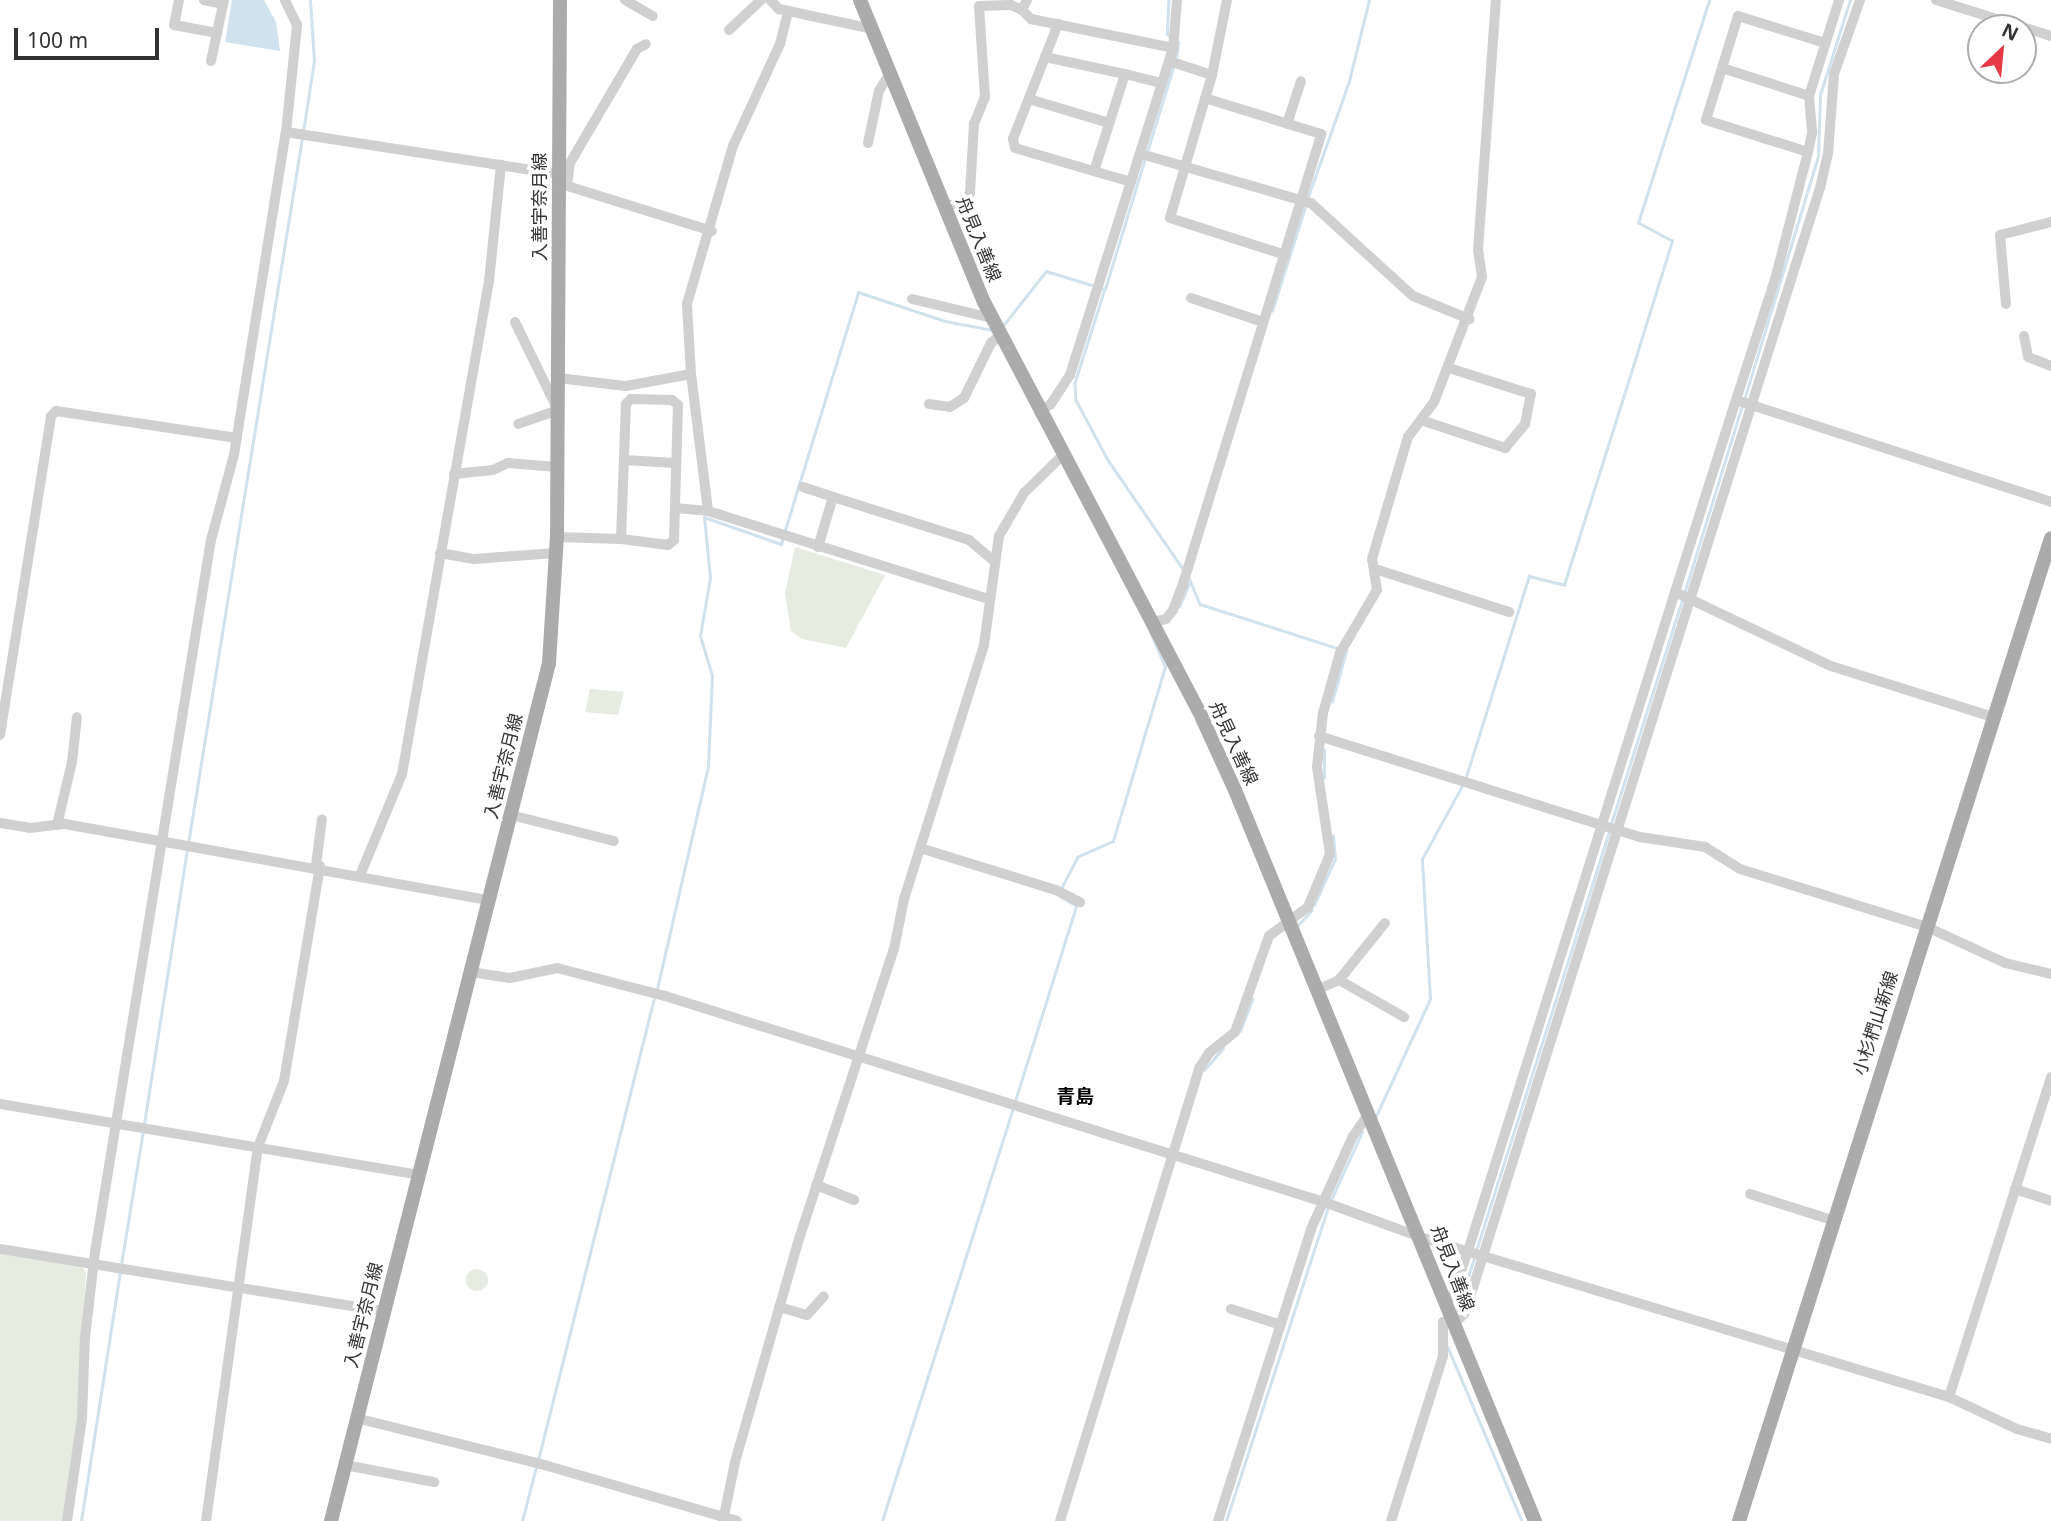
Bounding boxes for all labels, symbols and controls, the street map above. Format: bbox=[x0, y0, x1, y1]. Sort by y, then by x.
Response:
scale bar bbox=[18, 14, 163, 58]
north arrow bbox=[1967, 14, 2037, 84]
text: N bbox=[1998, 17, 2023, 47]
text: 100 m bbox=[27, 26, 88, 54]
street label: 入善宇奈月線 bbox=[528, 153, 550, 261]
street label: 舟見入善線 bbox=[952, 193, 1006, 285]
street label: 舟見入善線 bbox=[1205, 698, 1263, 788]
street label: 入善宇奈月線 bbox=[479, 711, 527, 821]
street label: 小杉椚山新線 bbox=[1848, 968, 1902, 1078]
district label: 青島 bbox=[1056, 1086, 1094, 1108]
street label: 舟見入善線 bbox=[1427, 1222, 1479, 1314]
street label: 入善宇奈月線 bbox=[339, 1260, 387, 1370]

